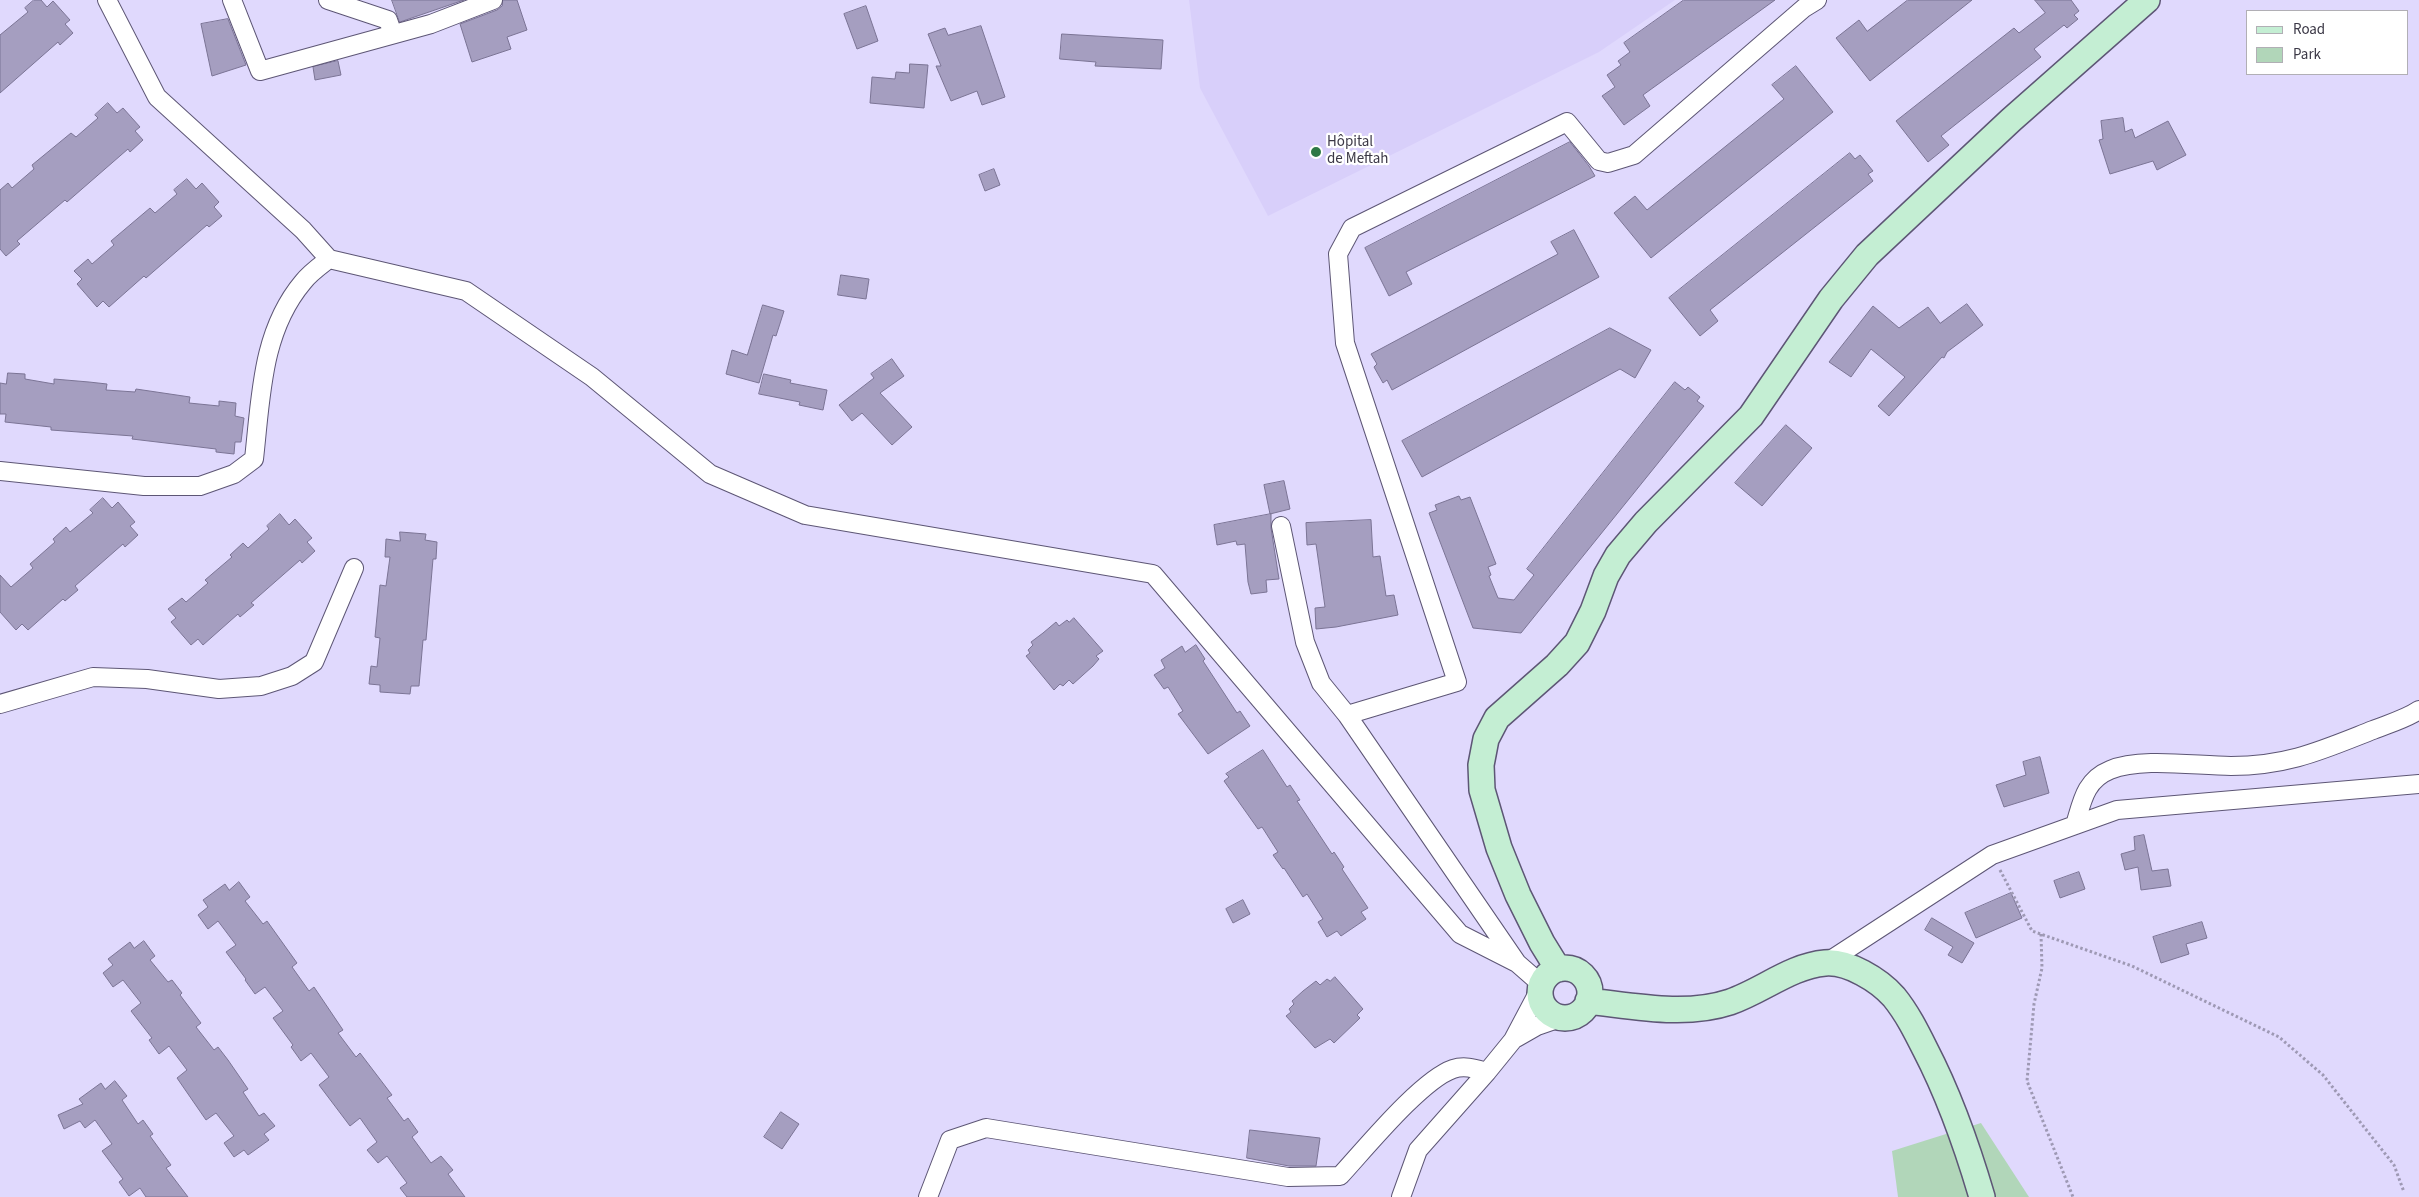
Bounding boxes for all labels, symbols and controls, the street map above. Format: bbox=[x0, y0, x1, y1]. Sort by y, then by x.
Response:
legend bbox=[2246, 10, 2409, 75]
text: Road bbox=[2293, 19, 2325, 40]
text: Park bbox=[2293, 44, 2321, 65]
place label: Hôpital de Meftah bbox=[1327, 134, 1388, 169]
marker: Hôpital de Meftah bbox=[1309, 145, 1323, 159]

